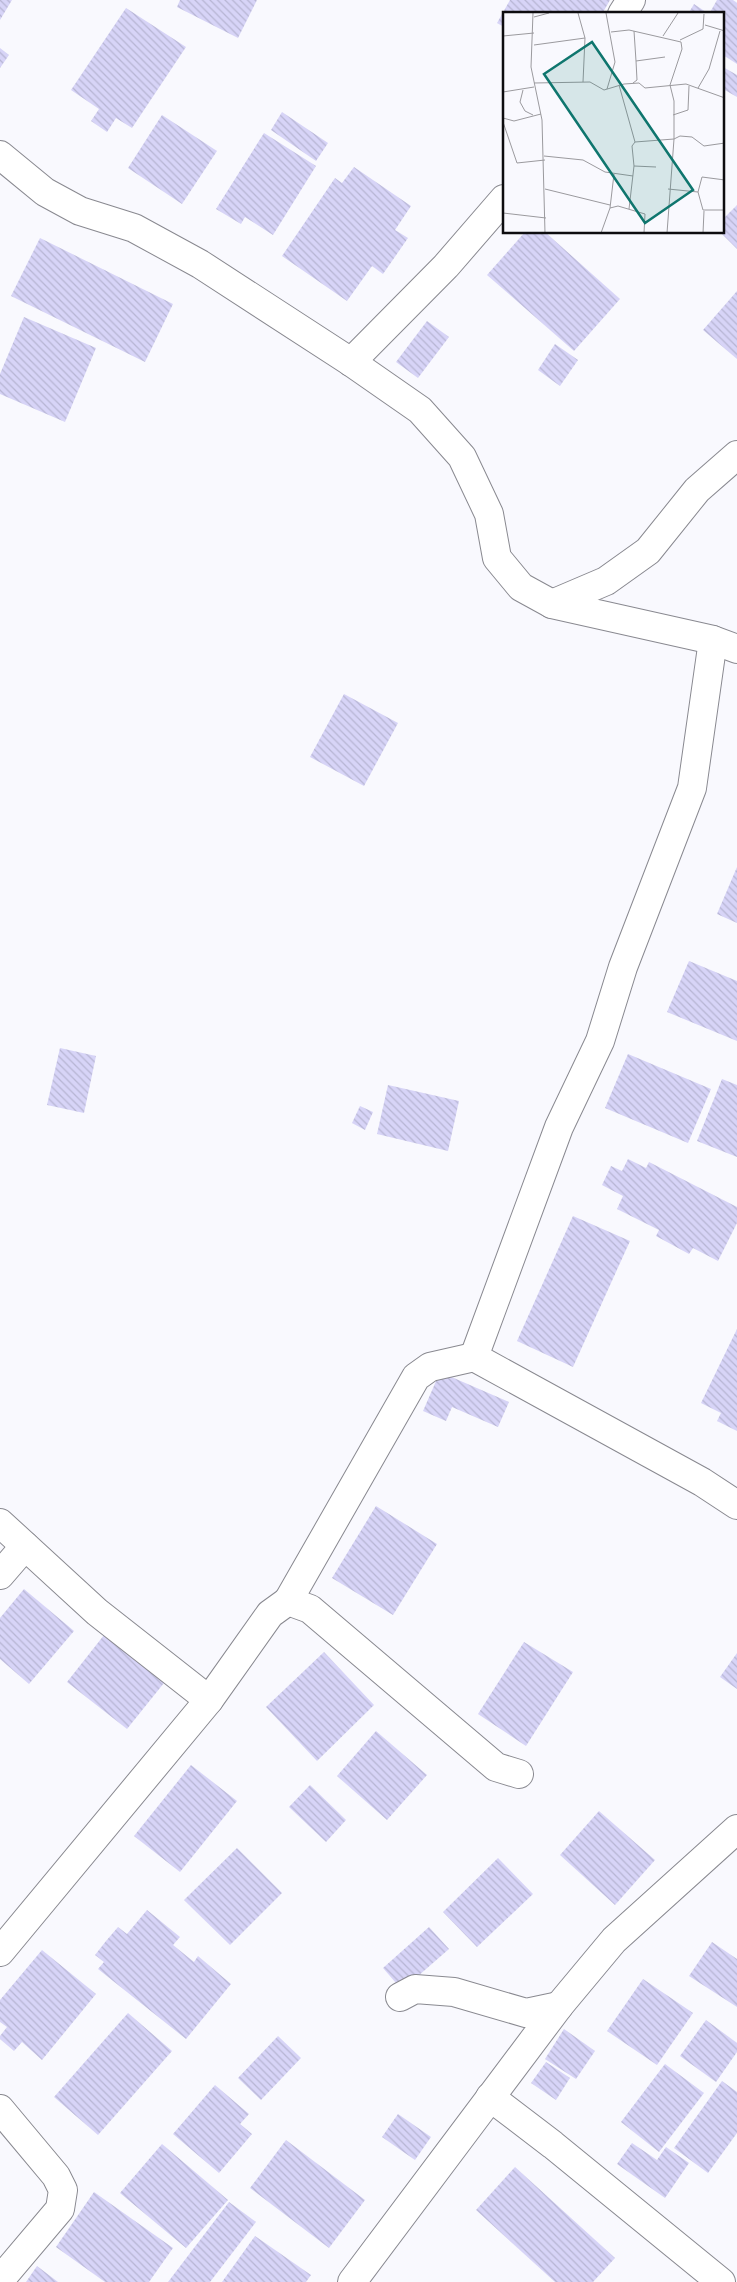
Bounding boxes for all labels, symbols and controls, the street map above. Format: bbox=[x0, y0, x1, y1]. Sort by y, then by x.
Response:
inset map bbox=[503, 12, 724, 234]

